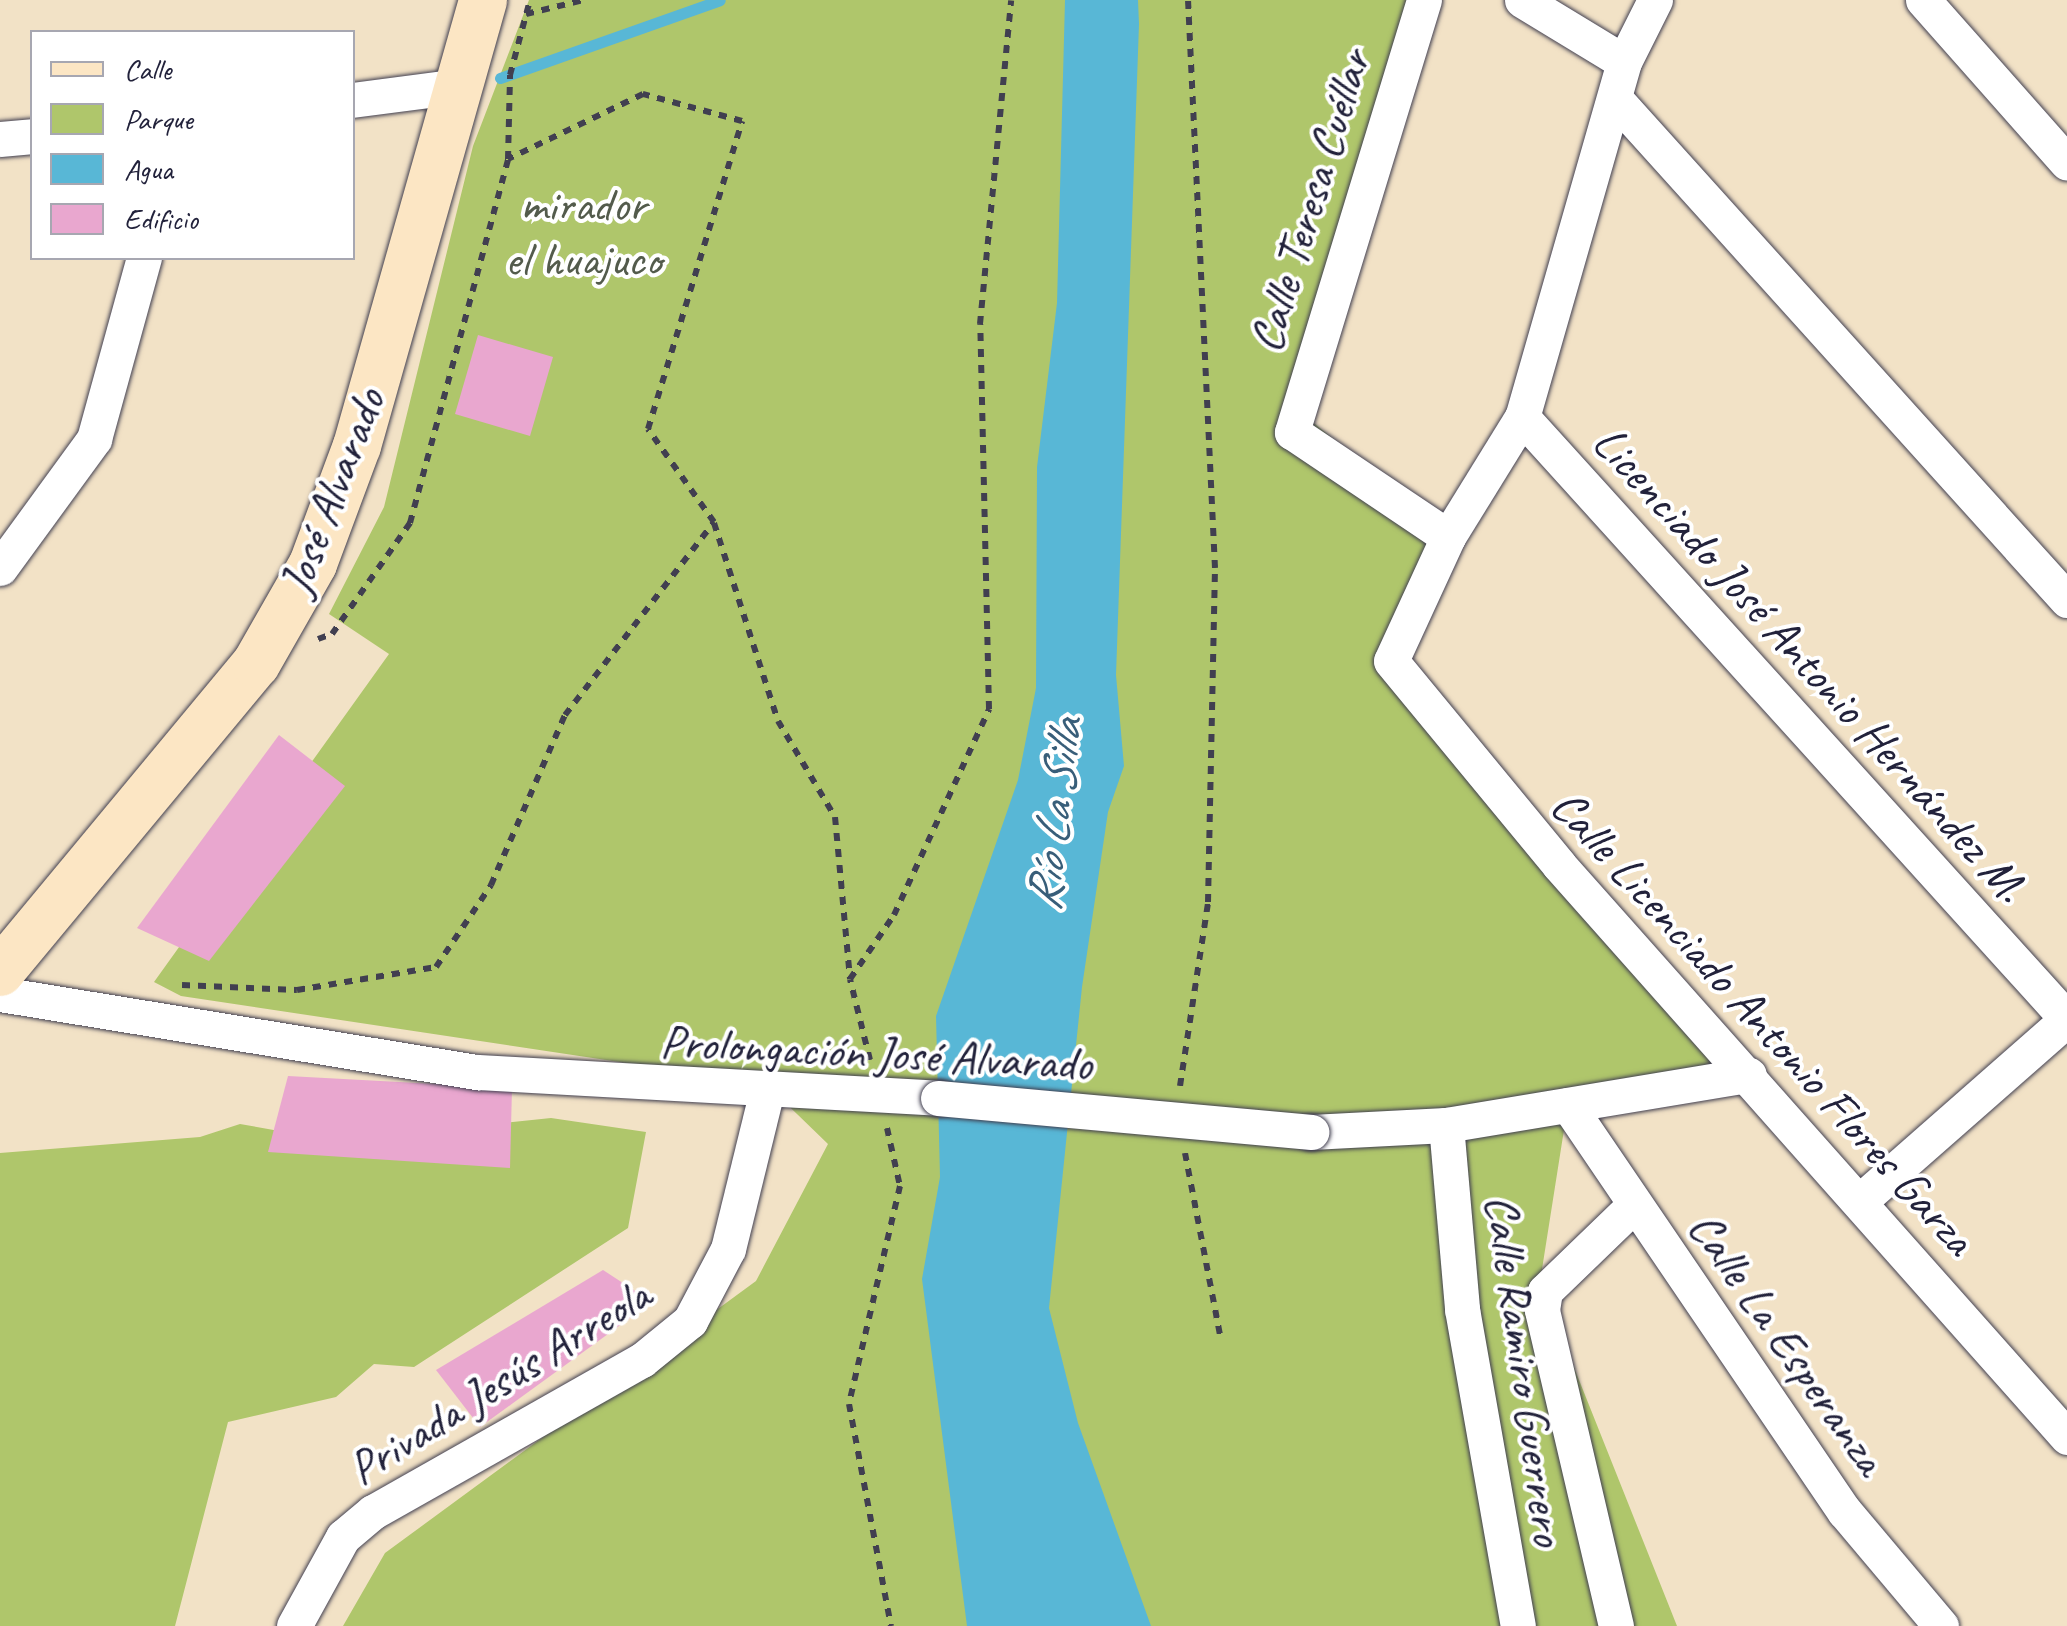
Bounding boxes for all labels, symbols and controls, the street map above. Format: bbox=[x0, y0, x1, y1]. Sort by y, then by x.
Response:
legend bbox=[30, 30, 355, 260]
street label: Calle Teresa Cuéllar bbox=[1237, 44, 1383, 358]
text: Calle bbox=[124, 50, 171, 88]
text: Parque bbox=[124, 100, 193, 138]
text: Agua bbox=[124, 150, 173, 188]
park label: mirador el huajuco bbox=[504, 175, 662, 288]
text: Edificio bbox=[124, 200, 198, 238]
street label: José Alvarado bbox=[266, 381, 398, 603]
street label: Licenciado José Antonio Hernández M. bbox=[1581, 414, 2039, 914]
water label: Río La Silla bbox=[1012, 716, 1096, 914]
street label: Calle Licenciado Antonio Flores Garza bbox=[1538, 777, 1988, 1267]
street label: Prolongación José Alvarado bbox=[659, 1013, 1093, 1093]
street label: Calle Ramiro Guerrero bbox=[1472, 1190, 1578, 1550]
street label: Calle La Esperanza bbox=[1675, 1200, 1899, 1486]
street label: Privada Jesús Arreola bbox=[338, 1266, 660, 1498]

